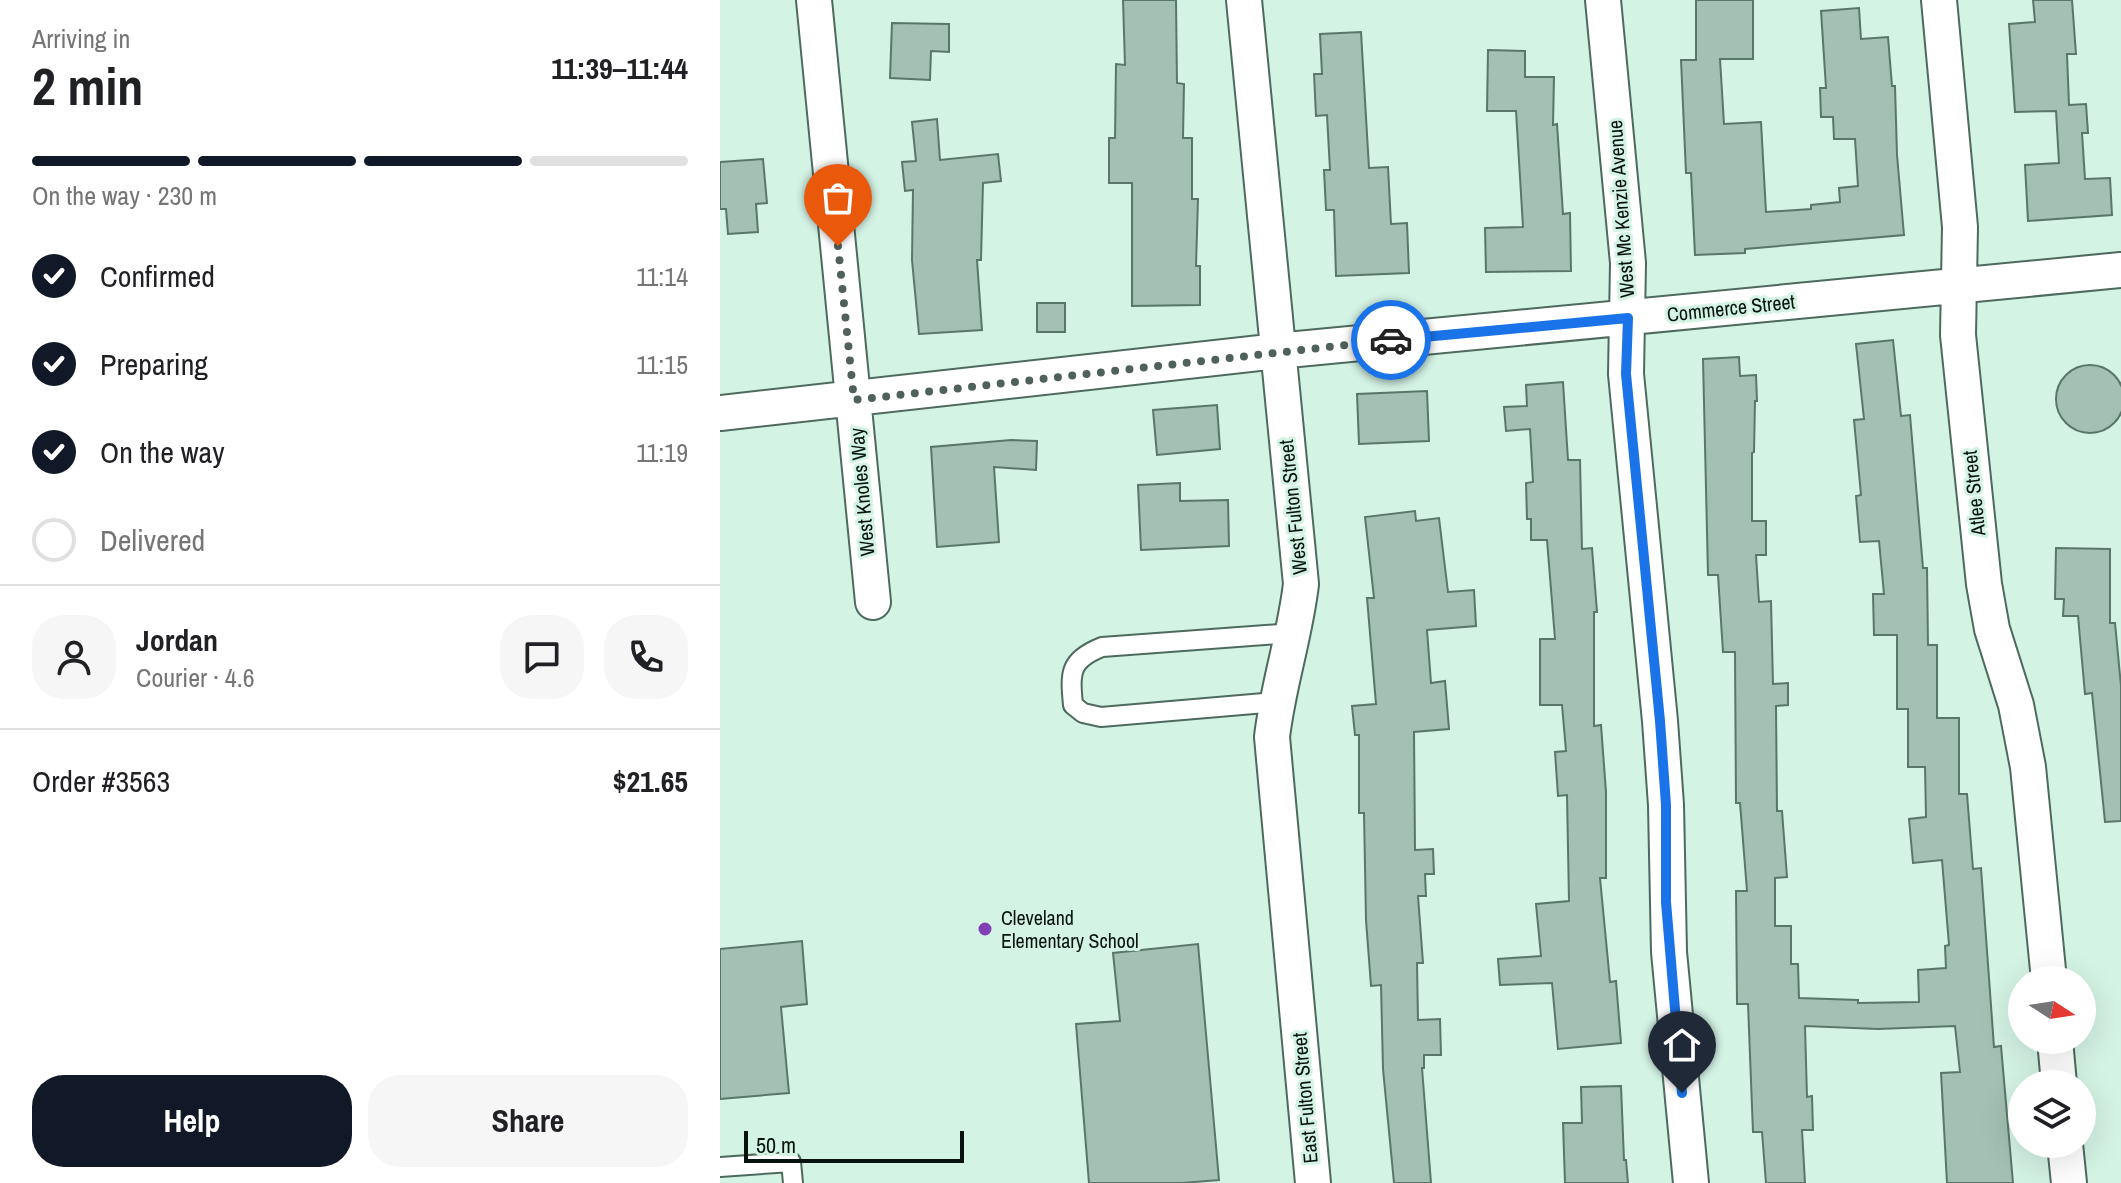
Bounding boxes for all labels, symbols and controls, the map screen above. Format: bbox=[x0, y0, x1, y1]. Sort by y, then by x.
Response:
text: Arriving in bbox=[32, 21, 130, 56]
text: 11:39–11:44 bbox=[551, 48, 688, 88]
text: 2 min bbox=[32, 51, 143, 121]
street label: West Mc Kenzie Avenue bbox=[1601, 119, 1640, 299]
pin bbox=[804, 164, 872, 246]
icon: bag bbox=[816, 176, 860, 220]
text: On the way · 230 m bbox=[32, 178, 217, 213]
icon: check bbox=[32, 254, 76, 298]
text: Confirmed bbox=[100, 256, 215, 296]
text: 11:14 bbox=[636, 259, 688, 294]
street label: Commerce Street bbox=[1666, 287, 1797, 328]
courier bbox=[1351, 300, 1431, 380]
icon: car bbox=[1369, 318, 1413, 362]
icon: check bbox=[32, 342, 76, 386]
text: Preparing bbox=[100, 344, 208, 384]
text: 11:15 bbox=[636, 347, 688, 382]
street label: West Knoles Way bbox=[842, 426, 881, 557]
icon: check bbox=[32, 430, 76, 474]
text: On the way bbox=[100, 432, 224, 472]
text: 11:19 bbox=[636, 435, 688, 470]
street label: West Fulton Street bbox=[1272, 438, 1313, 576]
street label: Atlee Street bbox=[1956, 449, 1992, 538]
text: Delivered bbox=[100, 520, 205, 560]
button: person bbox=[32, 615, 116, 699]
button: chat bbox=[500, 615, 584, 699]
button: phone bbox=[604, 615, 688, 699]
text: Jordan bbox=[136, 620, 218, 660]
text: Courier · 4.6 bbox=[136, 660, 255, 695]
text: Order #3563 bbox=[32, 761, 170, 801]
text: $21.65 bbox=[613, 761, 688, 801]
place label: Cleveland Elementary School bbox=[1001, 904, 1139, 954]
marker: Cleveland Elementary School bbox=[976, 920, 994, 938]
north arrow bbox=[2008, 966, 2096, 1054]
map controls bbox=[2008, 966, 2096, 1158]
pin bbox=[1648, 1011, 1716, 1093]
icon: home bbox=[1660, 1023, 1704, 1067]
street label: East Fulton Street bbox=[1285, 1031, 1324, 1165]
button: layers bbox=[2008, 1070, 2096, 1158]
button: Help bbox=[32, 1075, 352, 1167]
button: Share bbox=[368, 1075, 688, 1167]
scale bar bbox=[744, 1127, 964, 1163]
text: 50 m bbox=[756, 1130, 796, 1160]

